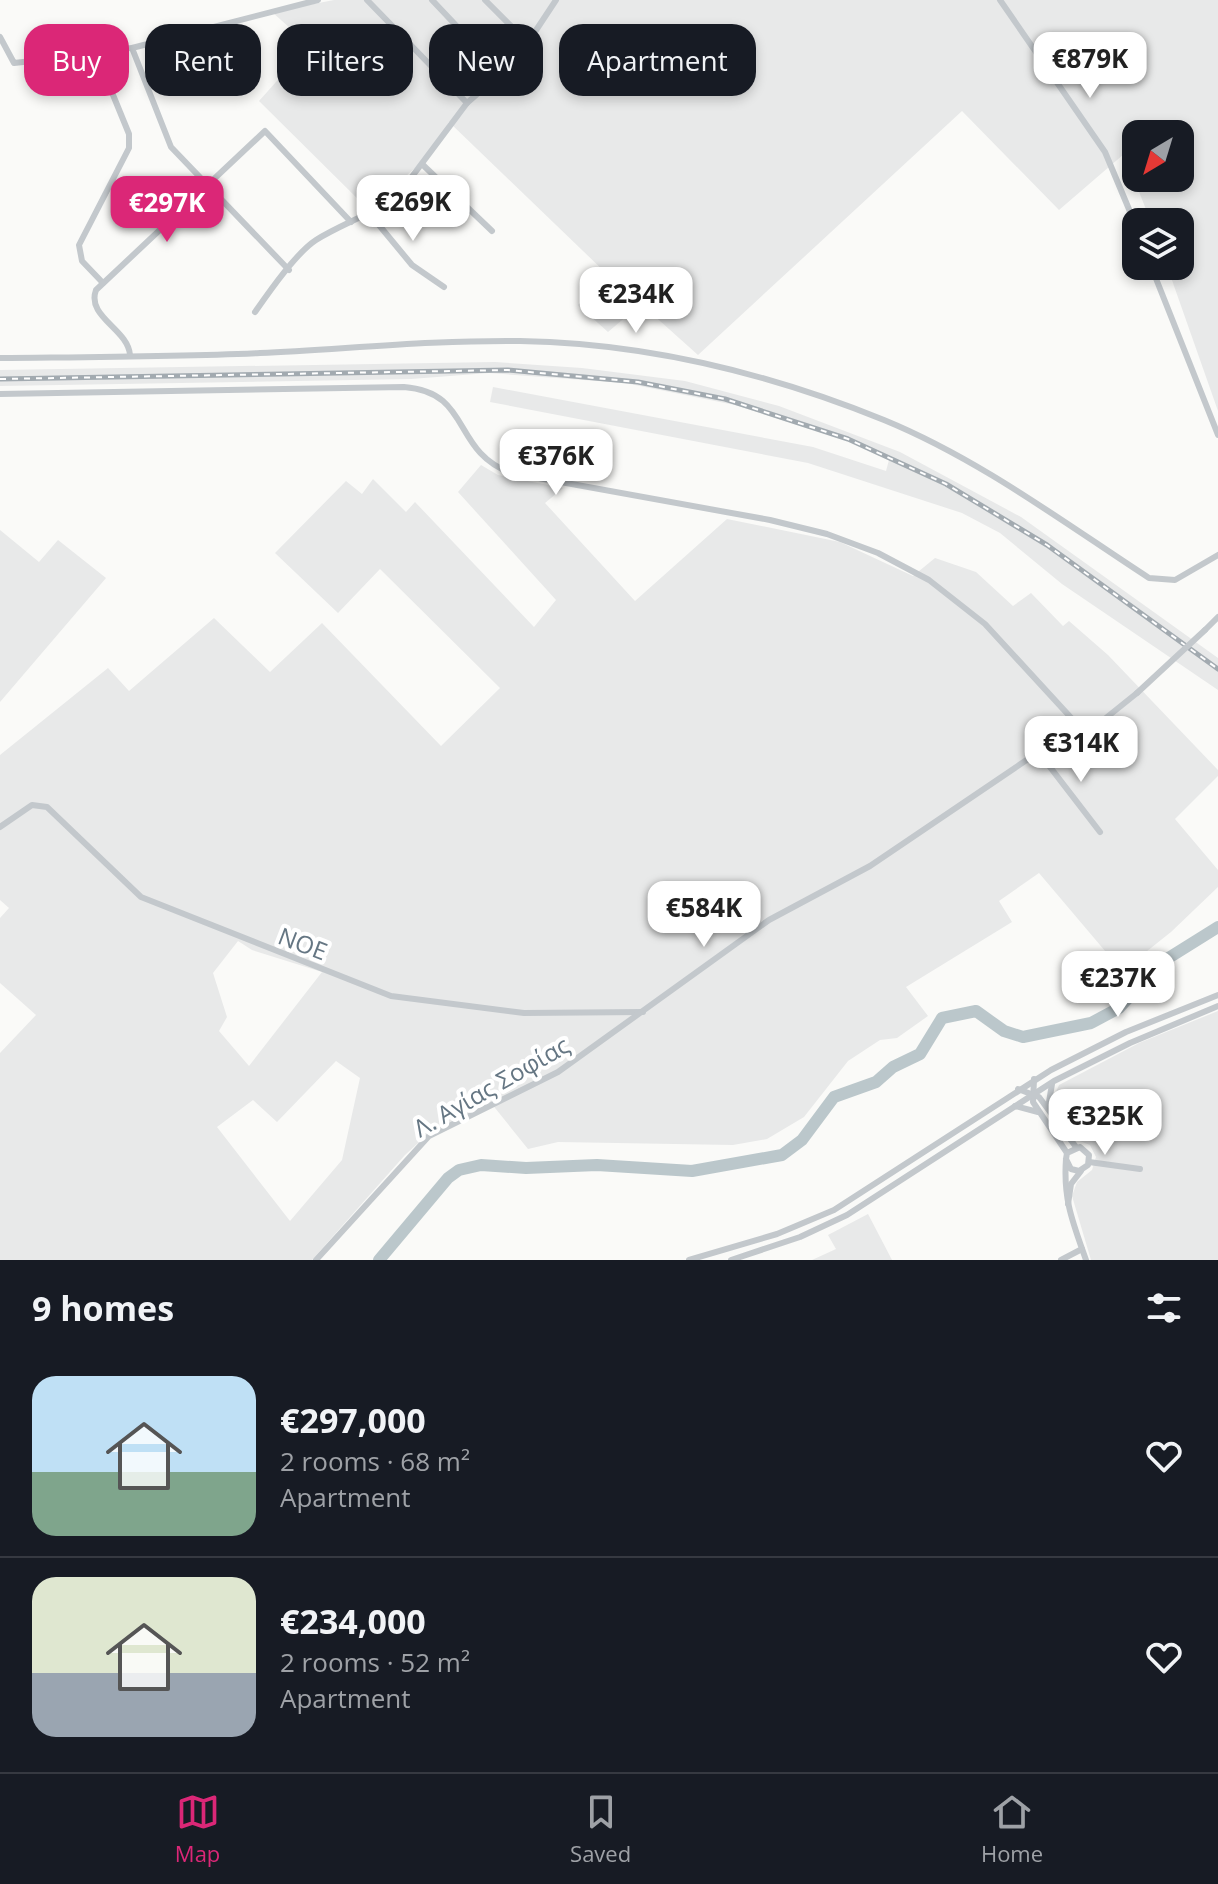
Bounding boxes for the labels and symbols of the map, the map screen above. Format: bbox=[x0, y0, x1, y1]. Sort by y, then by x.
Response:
pin: €879K bbox=[1034, 32, 1146, 100]
north arrow bbox=[1122, 120, 1194, 192]
pin: €269K bbox=[357, 175, 469, 243]
pin: €297K bbox=[111, 176, 223, 244]
pin: €234K bbox=[580, 267, 692, 335]
pin: €376K bbox=[500, 429, 612, 497]
pin: €314K bbox=[1025, 716, 1137, 784]
pin: €584K bbox=[648, 881, 760, 949]
street label: NOE bbox=[274, 919, 332, 967]
pin: €237K bbox=[1062, 951, 1174, 1019]
street label: Λ. Αγίας Σοφίας bbox=[407, 1028, 575, 1144]
pin: €325K bbox=[1049, 1089, 1161, 1157]

